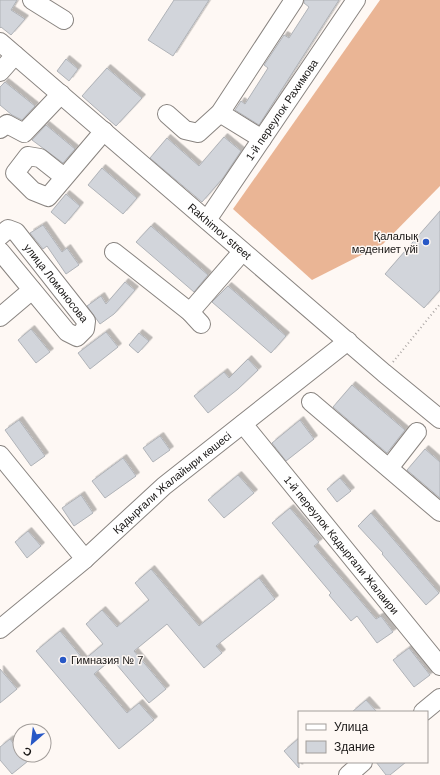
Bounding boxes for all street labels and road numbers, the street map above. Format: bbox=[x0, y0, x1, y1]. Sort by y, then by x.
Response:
street label: 1-й переулок Рахимова bbox=[243, 56, 321, 163]
street label: Rakhimov street bbox=[186, 201, 254, 262]
street label: улица Ломоносова bbox=[22, 241, 91, 325]
street label: Қадырғали Жалайыри көшесі bbox=[111, 429, 234, 536]
street label: 1-й переулок Кадыргали Жалаири bbox=[282, 473, 401, 617]

